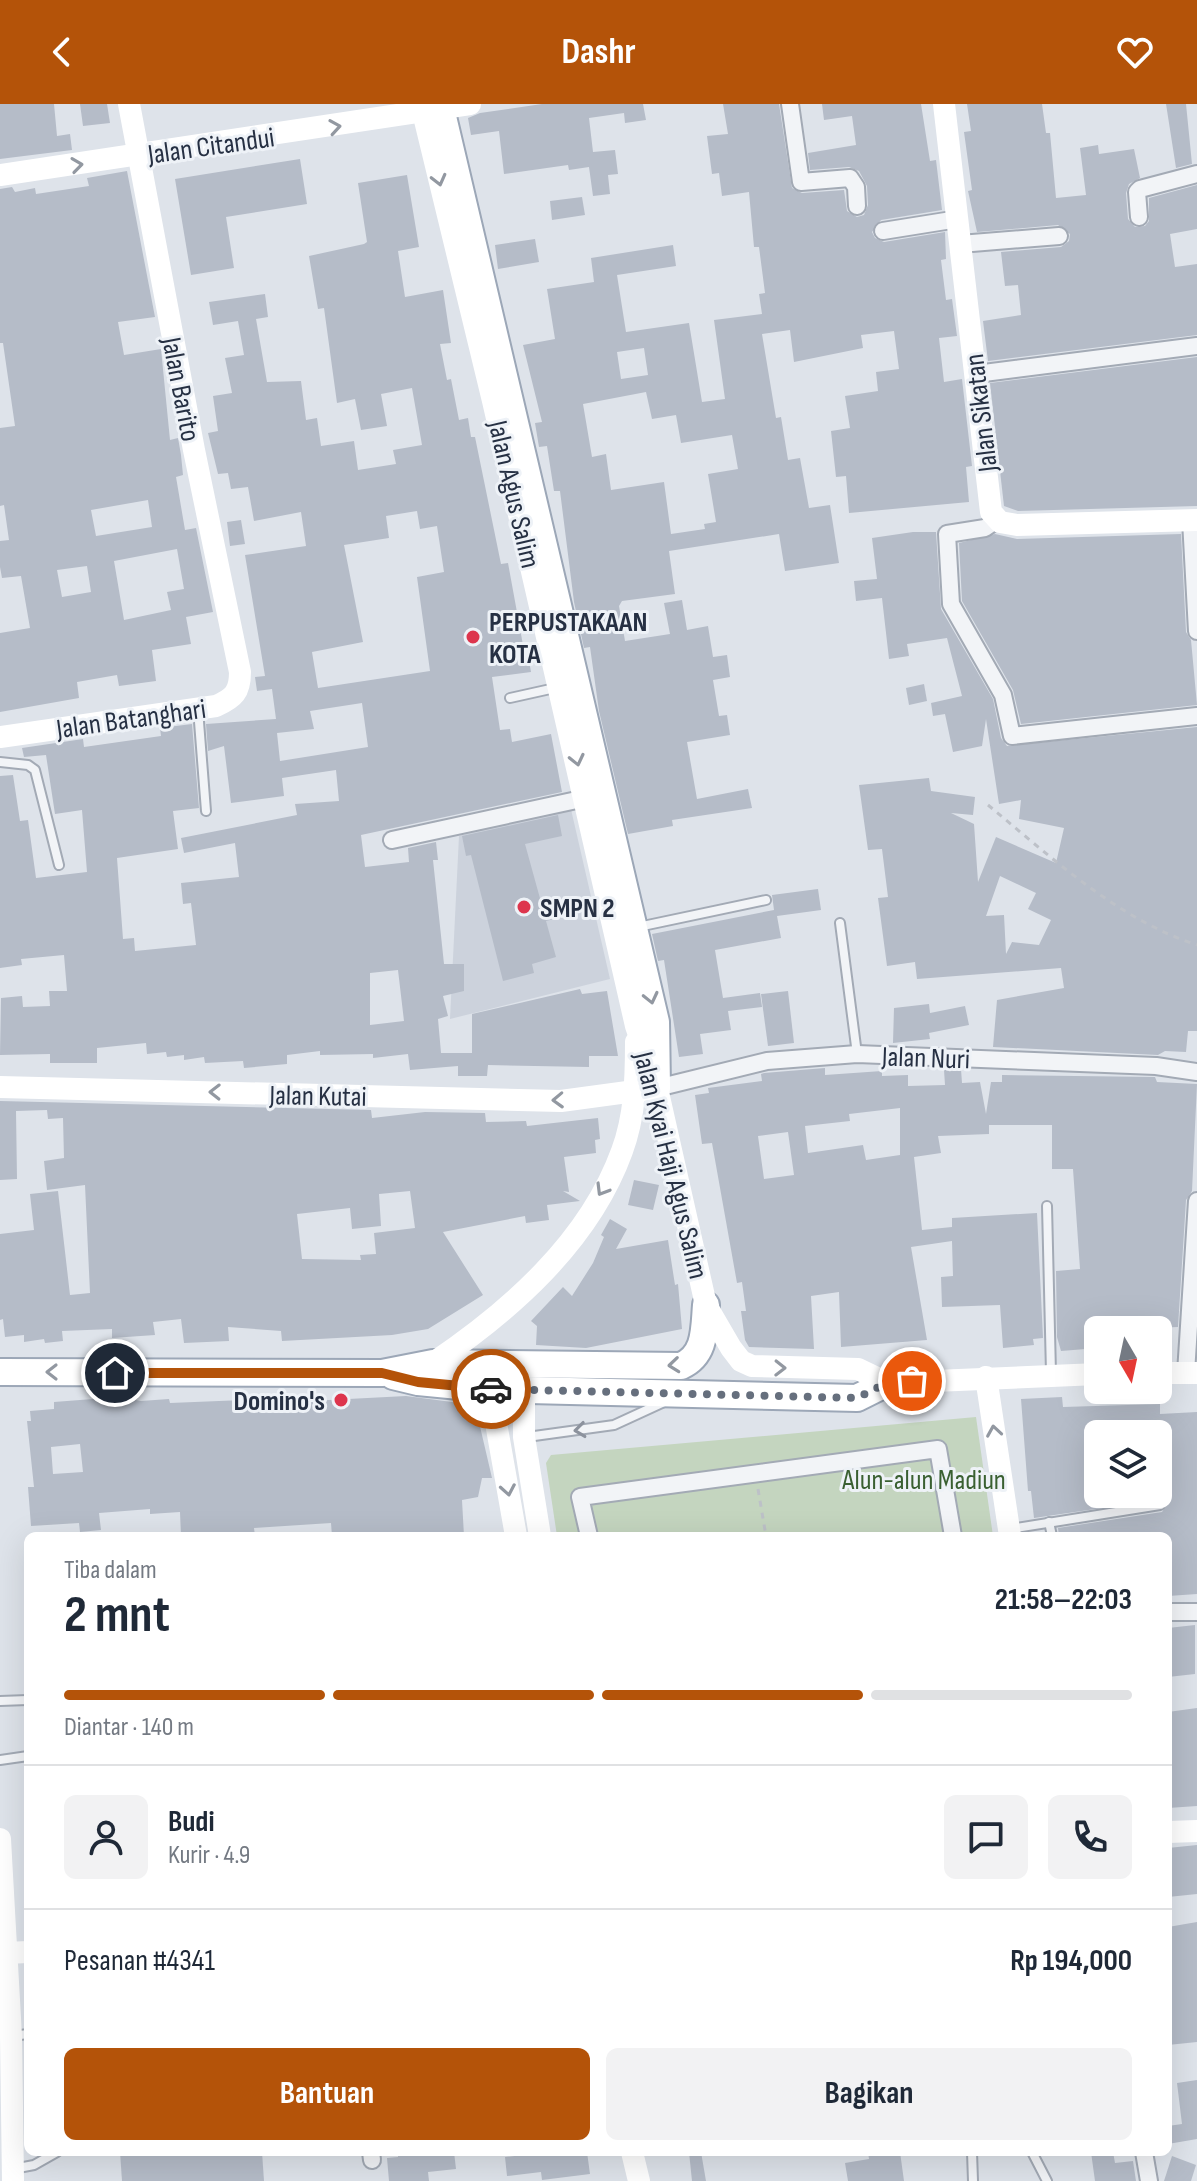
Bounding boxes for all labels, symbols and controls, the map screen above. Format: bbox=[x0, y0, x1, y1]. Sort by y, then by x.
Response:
icon: back bbox=[40, 30, 84, 74]
icon: heart bbox=[1113, 30, 1157, 74]
text: Dashr bbox=[561, 31, 636, 74]
one-way arrow bbox=[328, 119, 341, 136]
street label: Jalan Citandui bbox=[145, 121, 277, 172]
one-way arrow bbox=[70, 157, 84, 174]
one-way arrow bbox=[430, 172, 447, 186]
street label: Jalan Barito bbox=[154, 333, 207, 444]
street label: Jalan Sikatan bbox=[958, 352, 1005, 475]
street label: Jalan Agus Salim bbox=[480, 416, 547, 571]
place label: PERPUSTAKAAN KOTA bbox=[489, 606, 647, 671]
marker: PERPUSTAKAAN KOTA bbox=[464, 628, 482, 646]
street label: Jalan Batanghari bbox=[53, 693, 208, 746]
one-way arrow bbox=[568, 752, 585, 766]
place label: SMPN 2 bbox=[540, 892, 615, 925]
marker: SMPN 2 bbox=[515, 898, 533, 916]
one-way arrow bbox=[641, 990, 658, 1004]
street label: Jalan Nuri bbox=[880, 1040, 971, 1077]
street label: Jalan Kyai Haji Agus Salim bbox=[626, 1047, 715, 1282]
street label: Jalan Kutai bbox=[268, 1079, 367, 1114]
one-way arrow bbox=[208, 1084, 221, 1101]
one-way arrow bbox=[552, 1091, 564, 1109]
one-way arrow bbox=[597, 1181, 612, 1196]
north arrow bbox=[1084, 1316, 1172, 1404]
map controls bbox=[1084, 1316, 1172, 1508]
pin bbox=[81, 1339, 149, 1407]
pin bbox=[878, 1347, 946, 1415]
courier bbox=[451, 1349, 531, 1429]
icon: home bbox=[93, 1351, 137, 1395]
one-way arrow bbox=[667, 1356, 680, 1373]
one-way arrow bbox=[774, 1359, 787, 1376]
icon: bag bbox=[890, 1359, 934, 1403]
one-way arrow bbox=[45, 1363, 58, 1381]
icon: car bbox=[469, 1367, 513, 1411]
place label: Domino's bbox=[234, 1385, 325, 1418]
marker: Domino's bbox=[332, 1391, 350, 1409]
button: layers bbox=[1084, 1420, 1172, 1508]
one-way arrow bbox=[573, 1421, 587, 1438]
one-way arrow bbox=[986, 1424, 1003, 1438]
park label: Alun-alun Madiun bbox=[841, 1464, 1006, 1497]
one-way arrow bbox=[499, 1483, 516, 1497]
text: Tiba dalam bbox=[64, 1555, 157, 1586]
text: 21:58–22:03 bbox=[995, 1582, 1132, 1618]
text: 2 mnt bbox=[64, 1584, 170, 1647]
text: Diantar · 140 m bbox=[64, 1712, 194, 1743]
button: person bbox=[64, 1795, 148, 1879]
button: chat bbox=[944, 1795, 1028, 1879]
button: phone bbox=[1048, 1795, 1132, 1879]
text: Budi bbox=[168, 1804, 215, 1840]
text: Kurir · 4.9 bbox=[168, 1840, 250, 1871]
text: Pesanan #4341 bbox=[64, 1943, 215, 1979]
text: Rp 194,000 bbox=[1010, 1943, 1132, 1979]
button: Bantuan bbox=[64, 2048, 590, 2140]
button: Bagikan bbox=[606, 2048, 1132, 2140]

